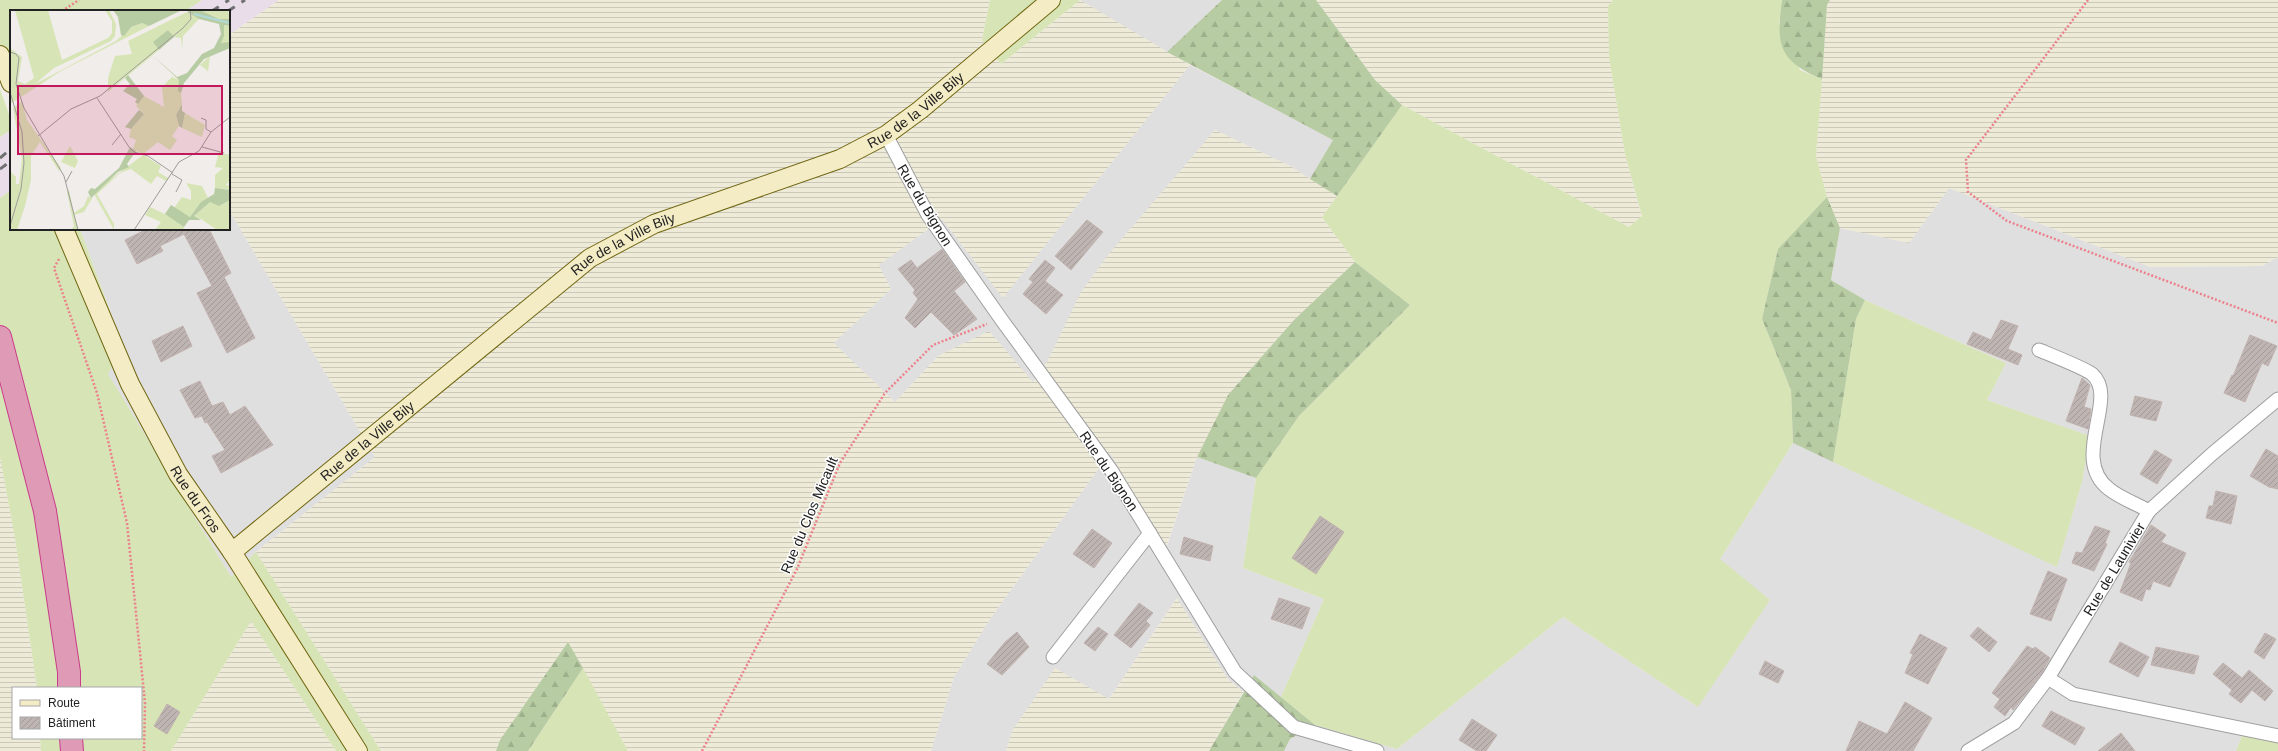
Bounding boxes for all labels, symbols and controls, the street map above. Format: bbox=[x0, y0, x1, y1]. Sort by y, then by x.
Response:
inset map bbox=[10, 10, 230, 230]
street label: Rue de la Ville Bily bbox=[865, 69, 967, 151]
street label: Rue du Bignon bbox=[894, 161, 956, 249]
street label: Rue de la Ville Bily bbox=[567, 209, 677, 279]
street label: Rue de la Ville Bily bbox=[317, 398, 417, 484]
street label: Rue du Bignon bbox=[1076, 428, 1142, 514]
street label: Rue du Clos Micault bbox=[777, 454, 841, 576]
street label: Rue du Fros bbox=[167, 463, 224, 535]
street label: Rue de Launivier bbox=[2080, 519, 2148, 618]
legend bbox=[12, 687, 142, 739]
text: Route bbox=[48, 696, 80, 710]
text: Bâtiment bbox=[48, 716, 96, 730]

